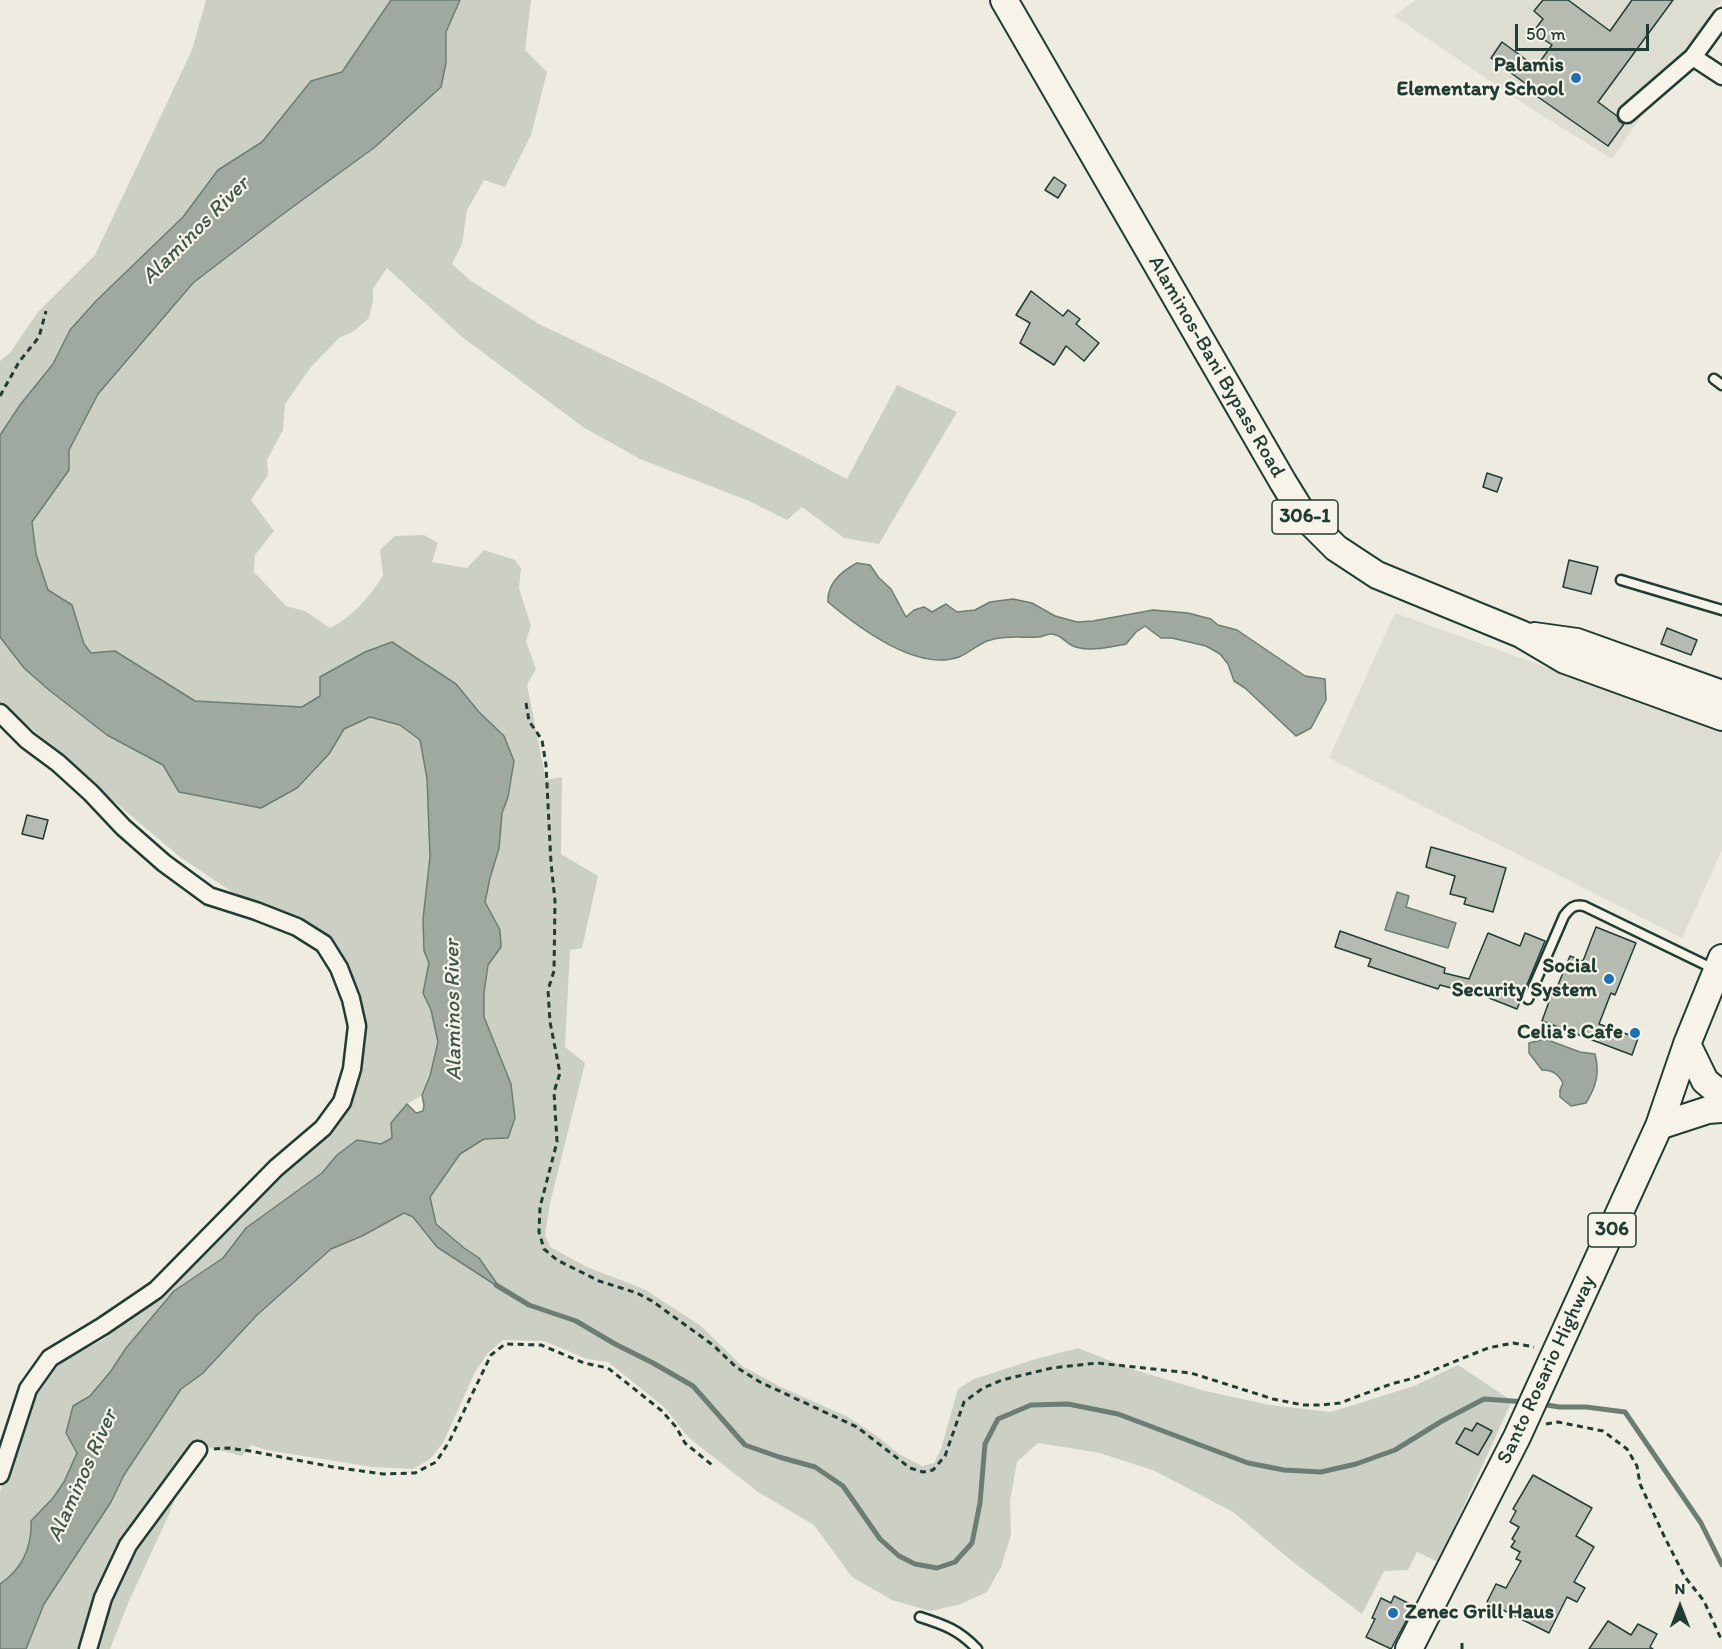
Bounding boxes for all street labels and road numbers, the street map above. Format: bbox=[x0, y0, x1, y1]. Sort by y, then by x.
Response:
street label: Alaminos-Bani Bypass Road bbox=[1142, 252, 1290, 482]
road number: 306-1 bbox=[1272, 500, 1338, 534]
road number: 306 bbox=[1588, 1213, 1636, 1247]
street label: Santo Rosario Highway bbox=[1492, 1272, 1602, 1468]

